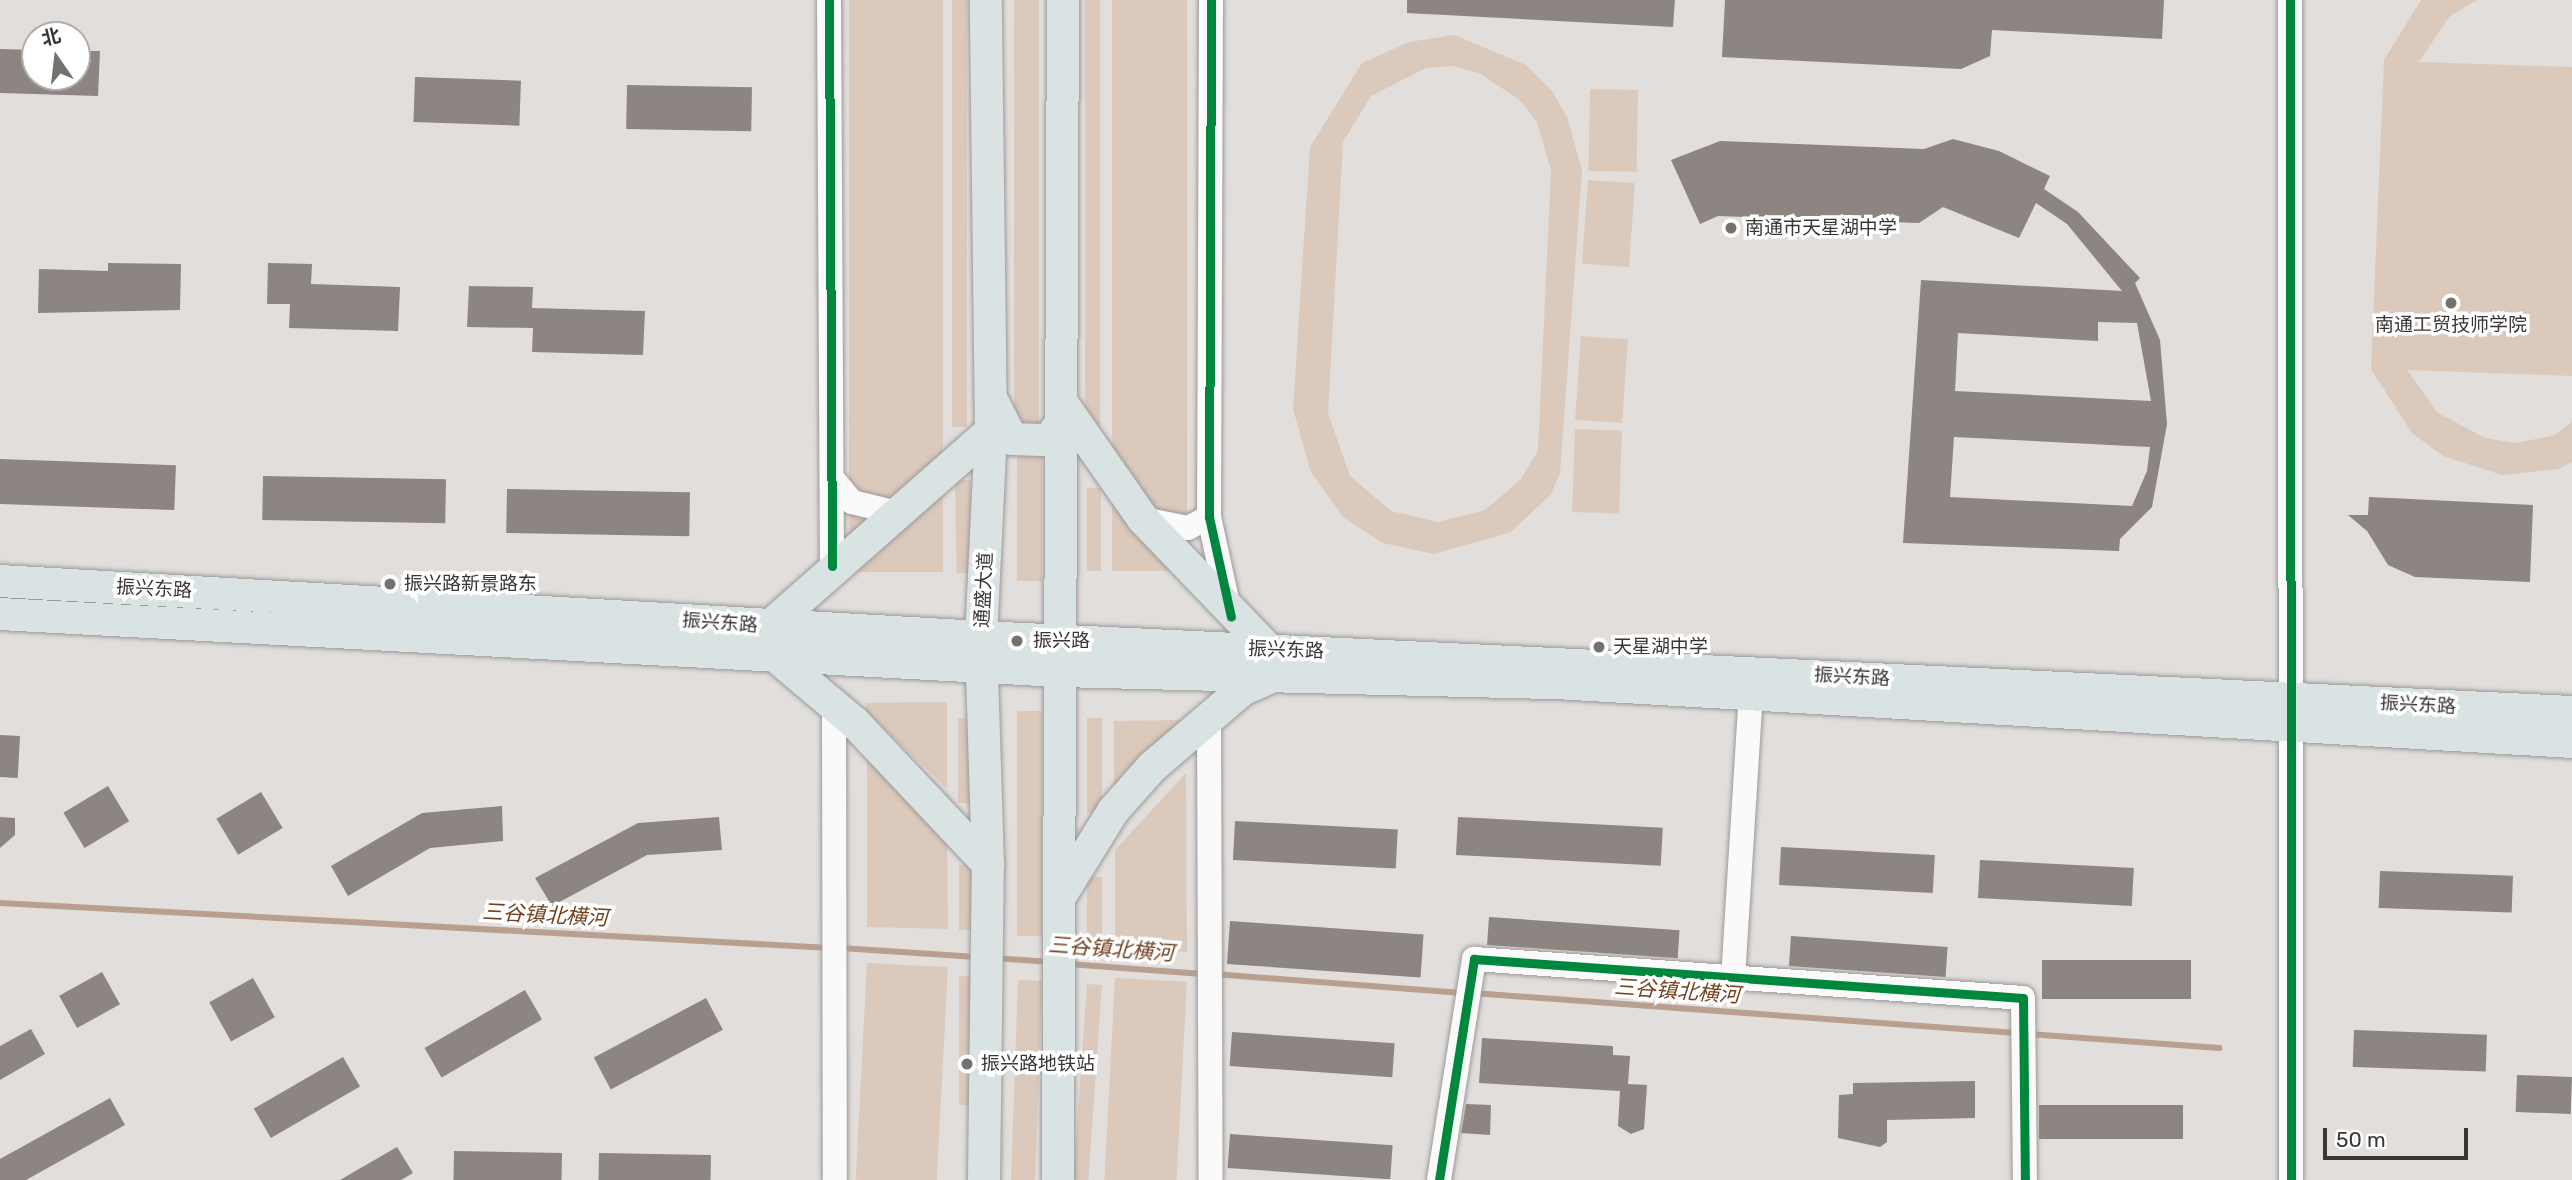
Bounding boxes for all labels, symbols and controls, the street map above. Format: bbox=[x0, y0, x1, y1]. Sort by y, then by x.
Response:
north arrow bbox=[21, 21, 91, 91]
text: 北 bbox=[39, 24, 63, 51]
place label: 南通市天星湖中学 bbox=[1745, 217, 1897, 239]
marker: 南通市天星湖中学 bbox=[1723, 220, 1739, 236]
marker: 南通工贸技师学院 bbox=[2443, 295, 2459, 311]
place label: 南通工贸技师学院 bbox=[2375, 314, 2527, 336]
street label: 通盛大道 bbox=[971, 551, 997, 629]
place label: 振兴路新景路东 bbox=[404, 573, 537, 595]
street label: 振兴东路 bbox=[115, 576, 193, 602]
marker: 振兴路新景路东 bbox=[382, 576, 398, 592]
street label: 振兴东路 bbox=[681, 609, 759, 637]
place label: 振兴路 bbox=[1033, 630, 1090, 652]
marker: 振兴路 bbox=[1007, 631, 1027, 651]
place label: 天星湖中学 bbox=[1613, 636, 1708, 658]
street label: 振兴东路 bbox=[1248, 637, 1324, 663]
marker: 天星湖中学 bbox=[1591, 639, 1607, 655]
street label: 振兴东路 bbox=[1813, 664, 1891, 690]
street label: 振兴东路 bbox=[2379, 692, 2457, 718]
water label: 三谷镇北横河 bbox=[481, 899, 609, 931]
water label: 三谷镇北横河 bbox=[1047, 932, 1175, 966]
water label: 三谷镇北横河 bbox=[1613, 974, 1741, 1008]
place label: 振兴路地铁站 bbox=[981, 1053, 1095, 1075]
marker: 振兴路地铁站 bbox=[959, 1056, 975, 1072]
scale bar bbox=[2327, 1114, 2472, 1158]
text: 50 m bbox=[2336, 1127, 2386, 1152]

